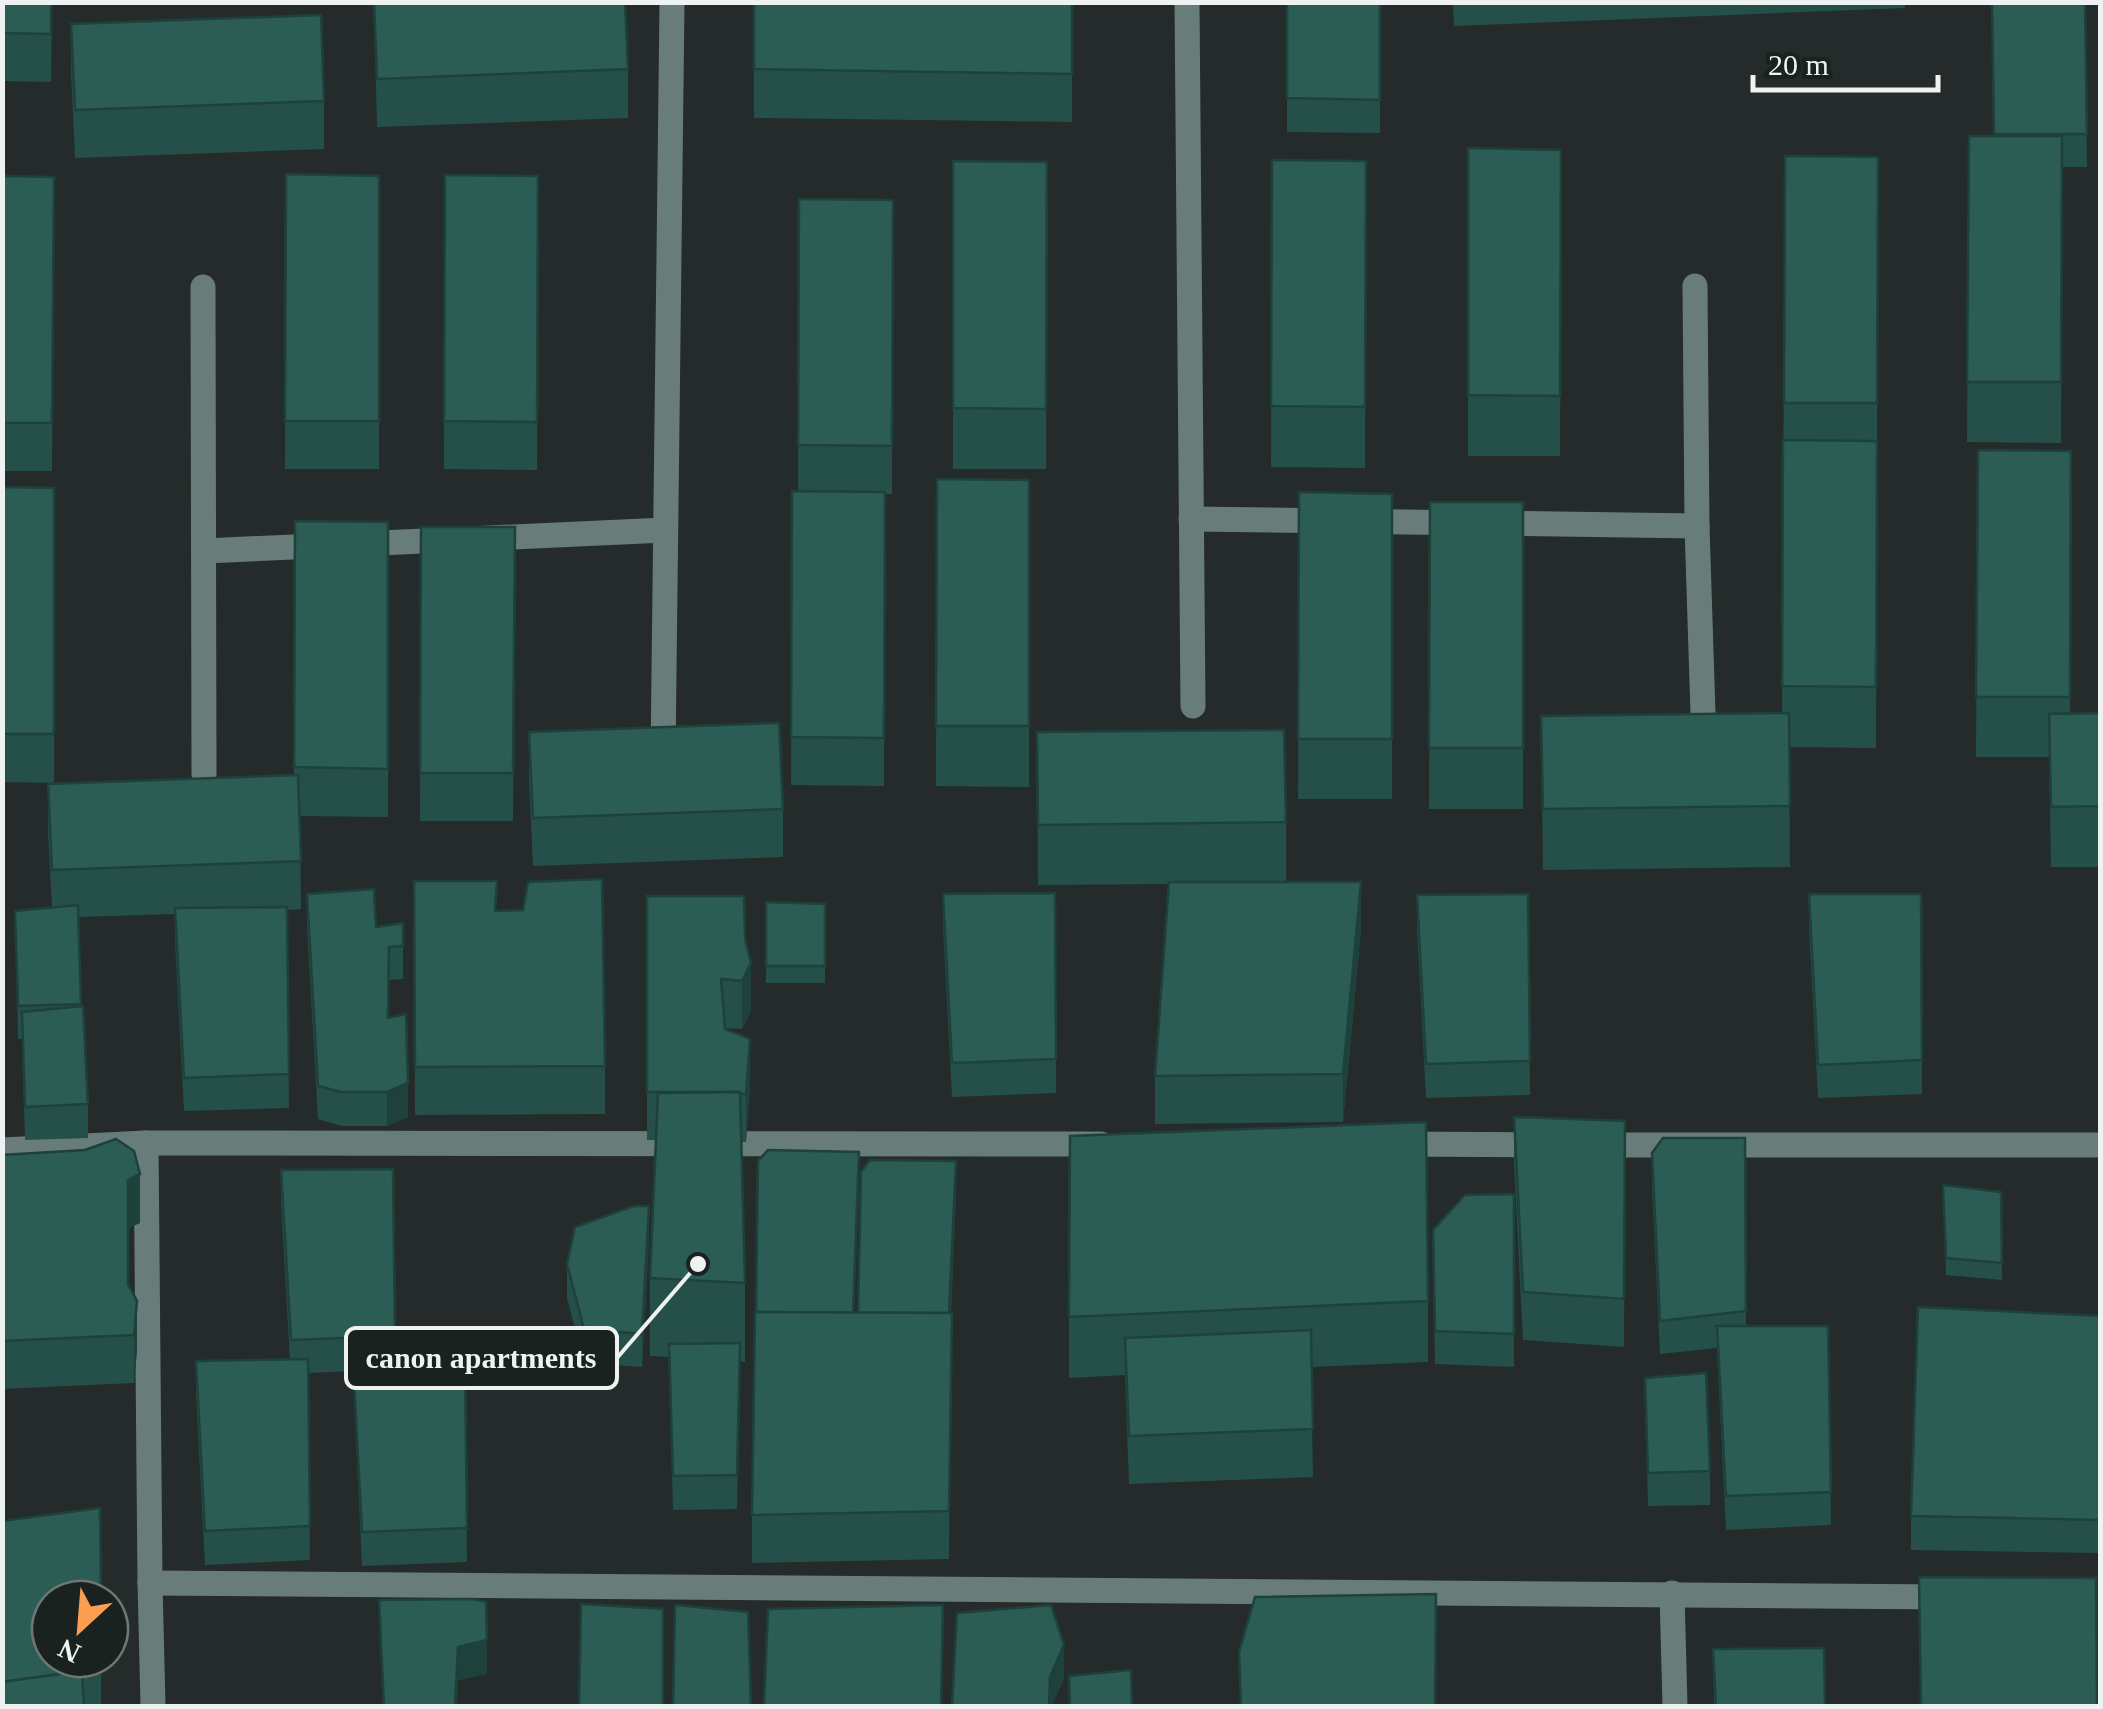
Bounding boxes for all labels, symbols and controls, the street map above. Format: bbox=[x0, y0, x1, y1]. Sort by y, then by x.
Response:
scale bar bbox=[1753, 30, 1938, 92]
text: 20 m bbox=[1768, 48, 1829, 81]
callout: canon apartments bbox=[346, 1328, 617, 1388]
text: canon apartments bbox=[366, 1341, 596, 1374]
north arrow bbox=[30, 1579, 130, 1679]
text: N bbox=[53, 1633, 85, 1669]

